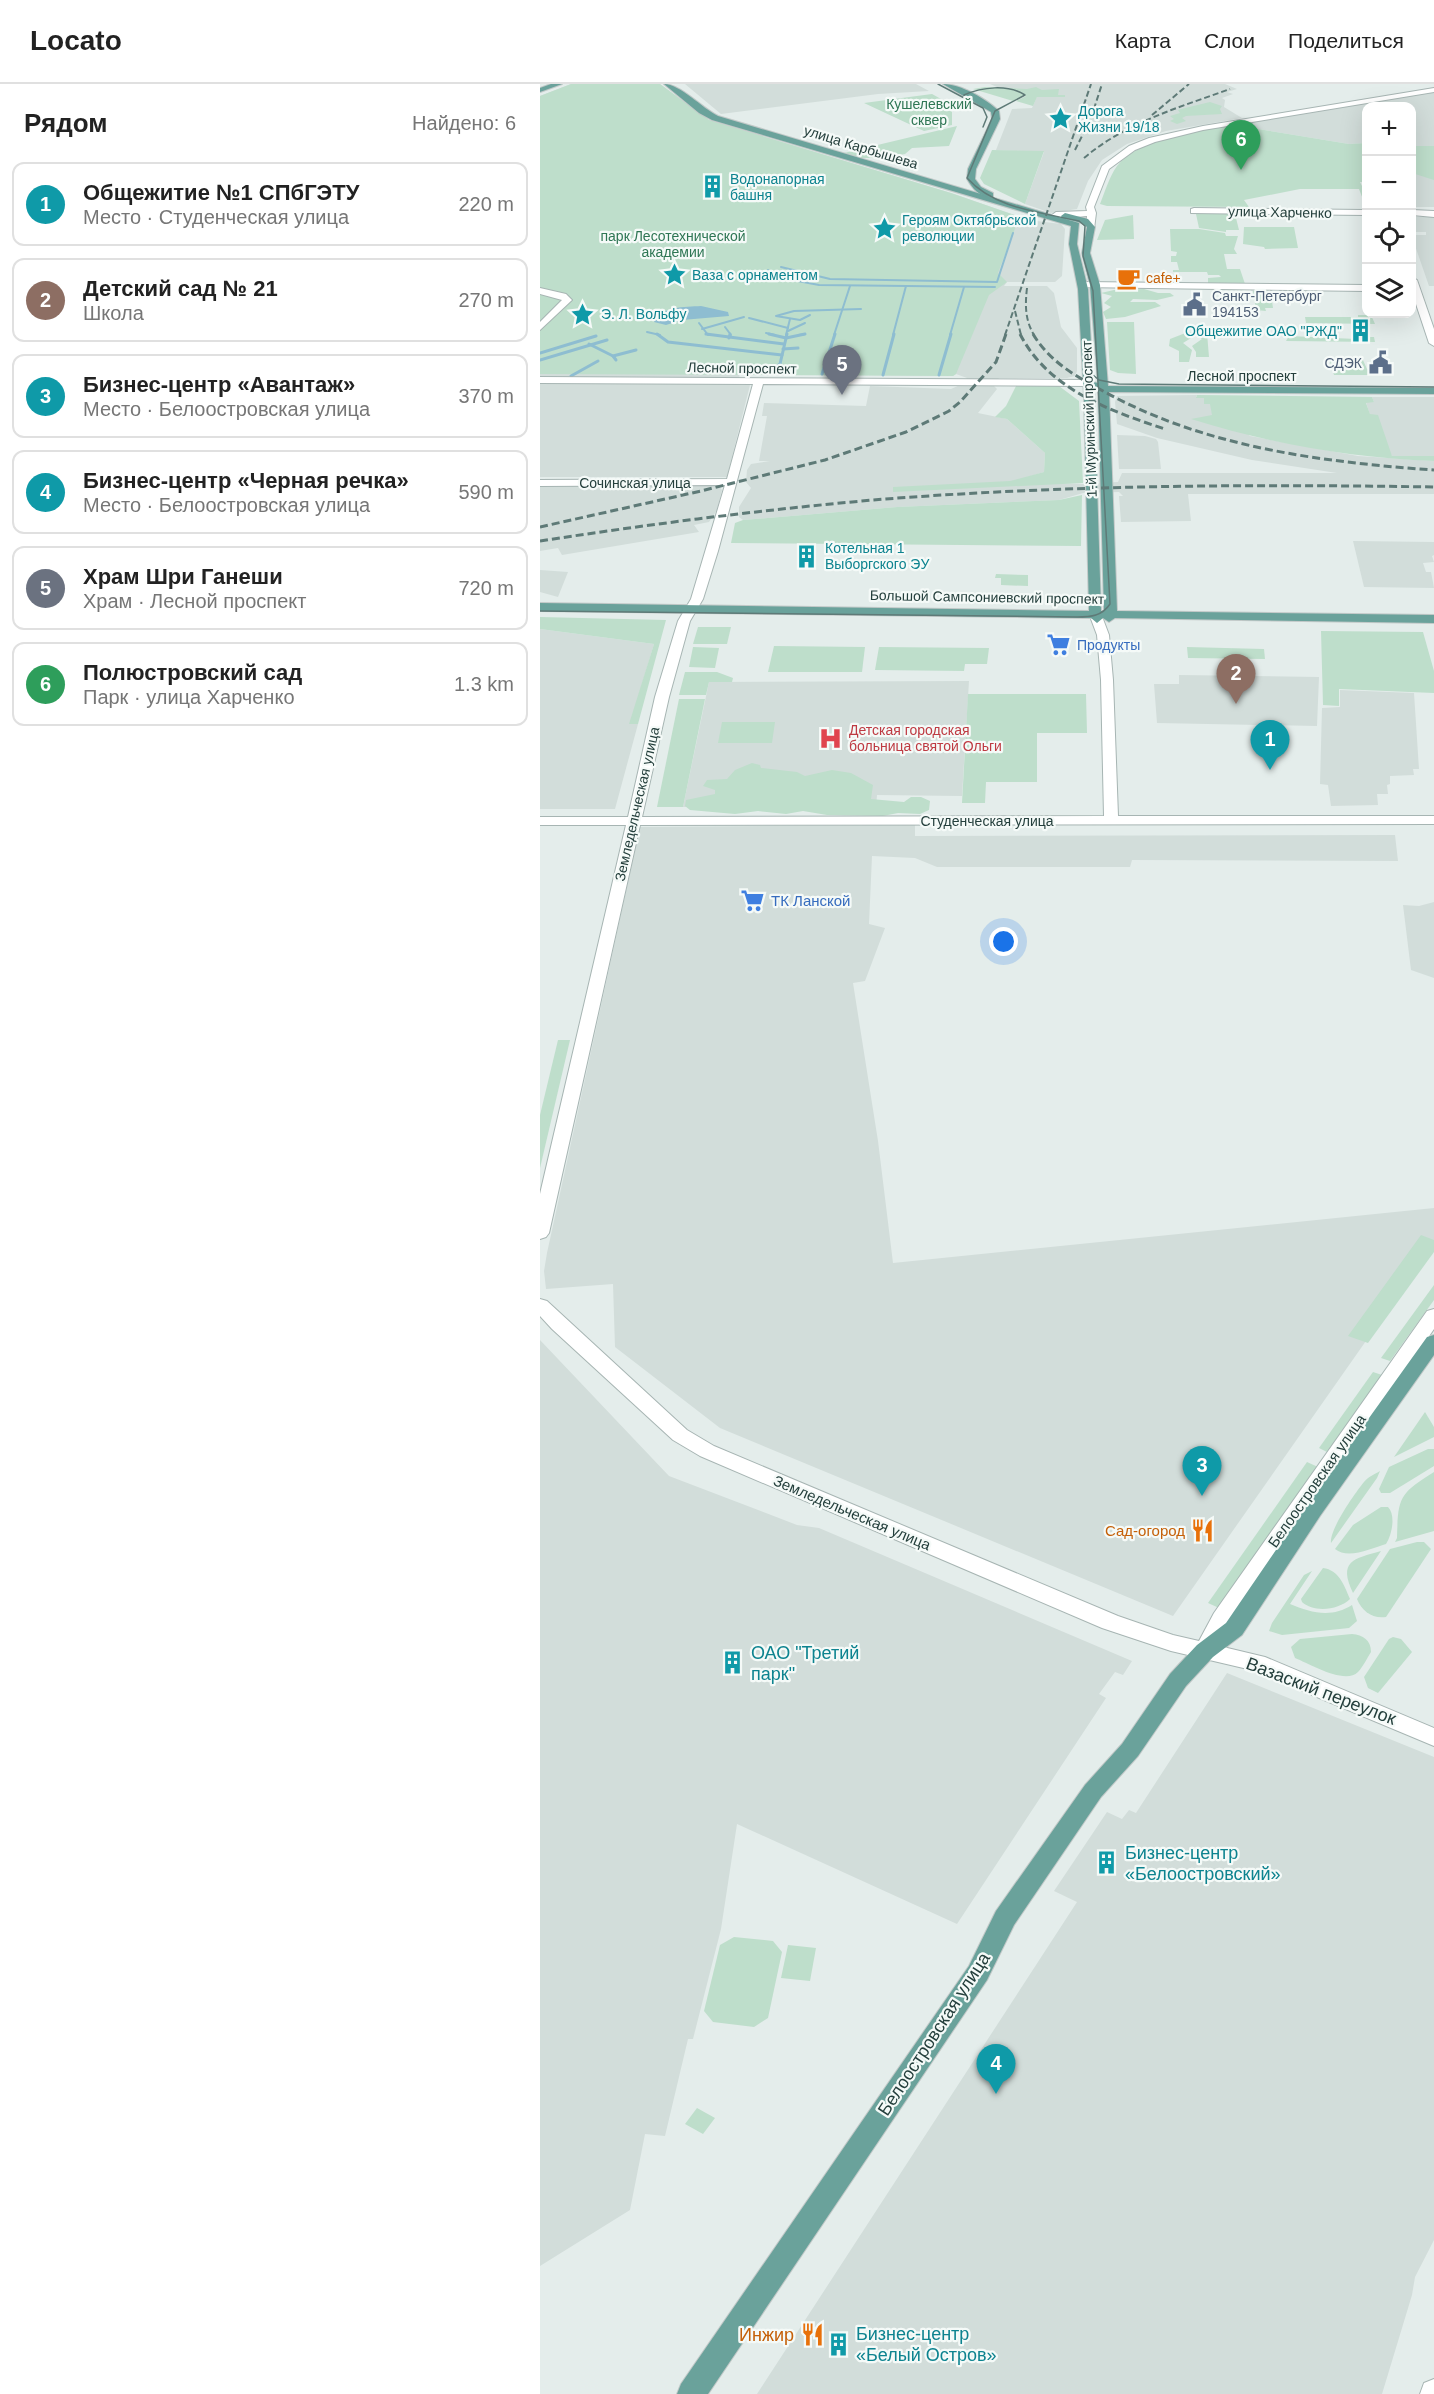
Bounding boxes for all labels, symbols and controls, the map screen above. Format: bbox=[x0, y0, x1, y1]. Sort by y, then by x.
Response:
text: Locato bbox=[30, 25, 122, 56]
text: Карта bbox=[1115, 29, 1171, 52]
text: Слои bbox=[1204, 29, 1255, 52]
text: Поделиться bbox=[1288, 29, 1404, 52]
park label: Кушелевский сквер bbox=[886, 96, 972, 128]
map controls bbox=[1362, 102, 1416, 318]
button: + bbox=[1362, 102, 1416, 156]
place label: Дорога Жизни 19/18 bbox=[1078, 103, 1160, 135]
place icon: Дорога Жизни 19/18 bbox=[1047, 106, 1073, 132]
text: Рядом bbox=[24, 108, 107, 138]
text: Найдено: 6 bbox=[412, 112, 516, 134]
pin: 6 bbox=[1222, 120, 1260, 170]
street label: улица Карбышева bbox=[802, 122, 920, 172]
button: − bbox=[1362, 156, 1416, 210]
place label: Водонапорная башня bbox=[730, 171, 825, 203]
building icon: Водонапорная башня bbox=[699, 174, 725, 200]
text: Общежитие №1 СПбГЭТУ bbox=[83, 180, 359, 205]
text: 1 bbox=[40, 193, 51, 215]
text: 220 m bbox=[458, 193, 514, 215]
street label: улица Харченко bbox=[1228, 203, 1332, 221]
text: Место · Студенческая улица bbox=[83, 206, 349, 228]
button: locate bbox=[1362, 210, 1416, 264]
place label: Героям Октябрьской революции bbox=[902, 212, 1036, 244]
place icon: Героям Октябрьской революции bbox=[871, 215, 897, 241]
park label: парк Лесотехнической академии bbox=[600, 228, 746, 260]
place icon: Ваза с орнаментом bbox=[661, 262, 687, 288]
button: layers bbox=[1362, 264, 1416, 318]
cafe icon: cafe+ bbox=[1115, 265, 1141, 291]
place label: Ваза с орнаментом bbox=[692, 267, 818, 283]
place label: cafe+ bbox=[1146, 270, 1181, 286]
text: Детский сад № 21 bbox=[83, 276, 278, 301]
place label: Санкт-Петербург 194153 bbox=[1212, 288, 1322, 320]
text: 2 bbox=[40, 289, 51, 311]
text: 270 m bbox=[458, 289, 514, 311]
public building icon: Санкт-Петербург 194153 bbox=[1181, 291, 1207, 317]
place icon: Э. Л. Вольфу bbox=[570, 301, 596, 327]
text: Школа bbox=[83, 302, 144, 324]
place label: Э. Л. Вольфу bbox=[601, 306, 686, 322]
building icon: Общежитие ОАО "РЖД" bbox=[1347, 318, 1373, 344]
place label: Общежитие ОАО "РЖД" bbox=[1185, 323, 1342, 339]
street label: 1-й Муринский проспект bbox=[1078, 340, 1100, 498]
pin: 5 bbox=[822, 346, 862, 395]
public building icon: СДЭК bbox=[1367, 350, 1393, 376]
place label: СДЭК bbox=[1324, 355, 1363, 371]
street label: Лесной проспект bbox=[687, 359, 797, 377]
street label: Лесной проспект bbox=[1187, 368, 1297, 384]
text: Бизнес-центр «Авантаж» bbox=[83, 372, 355, 397]
text: 3 bbox=[40, 385, 51, 407]
text: 370 m bbox=[458, 385, 514, 407]
text: Место · Белоостровская улица bbox=[83, 398, 370, 420]
text: Бизнес-центр «Черная речка» bbox=[83, 468, 409, 493]
street label: Сочинская улица bbox=[579, 475, 691, 491]
text: 4 bbox=[40, 481, 51, 503]
text: 590 m bbox=[458, 481, 514, 503]
text: Место · Белоостровская улица bbox=[83, 494, 370, 516]
place label: Котельная 1 Выборгского ЭУ bbox=[825, 540, 929, 572]
building icon: Котельная 1 Выборгского ЭУ bbox=[794, 543, 820, 569]
text: Храм Шри Ганеши bbox=[83, 564, 283, 589]
text: 5 bbox=[40, 577, 51, 599]
text: 720 m bbox=[458, 577, 514, 599]
street label: Большой Сампсониевский проспект bbox=[870, 587, 1105, 607]
text: Храм · Лесной проспект bbox=[83, 590, 306, 612]
supermarket icon: Продукты bbox=[1046, 632, 1072, 658]
place label: Продукты bbox=[1077, 637, 1140, 653]
pin: 2 bbox=[1216, 654, 1256, 704]
text: Полюстровский сад bbox=[83, 660, 302, 685]
text: 6 bbox=[40, 673, 51, 695]
text: 1.3 km bbox=[454, 673, 514, 695]
text: Парк · улица Харченко bbox=[83, 686, 295, 708]
pin: 1 bbox=[1250, 720, 1290, 770]
place label: Детская городская больница святой Ольги bbox=[849, 722, 1002, 754]
street label: Земледельческая улица bbox=[611, 725, 663, 883]
hospital icon: Детская городская больница святой Ольги bbox=[818, 725, 844, 751]
street label: Студенческая улица bbox=[920, 813, 1054, 829]
supermarket icon: ТК Ланской bbox=[740, 888, 766, 914]
place label: ТК Ланской bbox=[771, 892, 851, 909]
your location bbox=[989, 927, 1018, 956]
street label: Белоостровская улица bbox=[1264, 1410, 1369, 1550]
pin: 3 bbox=[1182, 1446, 1222, 1496]
street label: Земледельческая улица bbox=[771, 1472, 934, 1554]
restaurant icon: Сад-огород bbox=[1190, 1518, 1216, 1544]
place label: Сад-огород bbox=[1105, 1522, 1185, 1539]
place label: ОАО "Третий парк" bbox=[751, 1643, 859, 1684]
building icon: ОАО "Третий парк" bbox=[720, 1650, 746, 1676]
street label: Вазаский переулок bbox=[1243, 1653, 1399, 1729]
place label: Бизнес-центр «Белоостровский» bbox=[1125, 1843, 1281, 1884]
building icon: Бизнес-центр «Белоостровский» bbox=[1094, 1850, 1120, 1876]
street label: Белоостровская улица bbox=[874, 1948, 995, 2119]
pin: 4 bbox=[976, 2044, 1016, 2094]
restaurant icon: Инжир bbox=[799, 2322, 825, 2348]
place label: Бизнес-центр «Белый Остров» bbox=[856, 2324, 997, 2365]
place label: Инжир bbox=[739, 2325, 794, 2345]
building icon: Бизнес-центр «Белый Остров» bbox=[825, 2331, 851, 2357]

